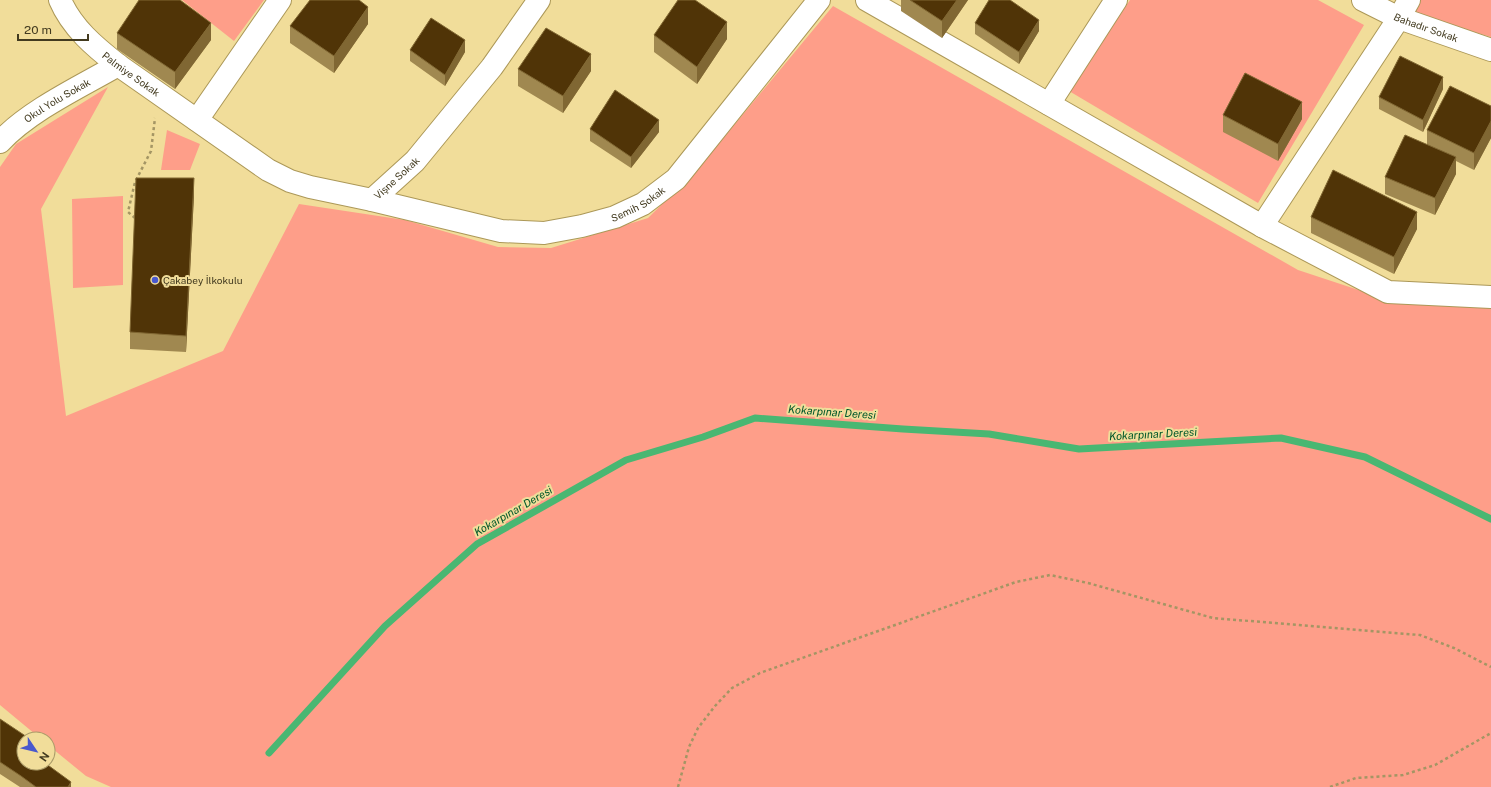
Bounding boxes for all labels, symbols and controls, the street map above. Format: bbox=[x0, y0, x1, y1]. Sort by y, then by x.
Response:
street label: Bahadır Sokak bbox=[1392, 10, 1460, 44]
scale bar bbox=[18, 16, 88, 42]
text: 20 m bbox=[24, 23, 52, 37]
street label: Palmiye Sokak bbox=[100, 49, 163, 99]
street label: Okul Yolu Sokak bbox=[22, 75, 93, 125]
street label: Vişne Sokak bbox=[371, 154, 422, 201]
street label: Semih Sokak bbox=[610, 183, 668, 224]
place label: Çakabey İlkokulu bbox=[163, 274, 243, 286]
marker: Çakabey İlkokulu bbox=[150, 275, 160, 285]
water label: Kokarpınar Deresi bbox=[788, 403, 877, 421]
water label: Kokarpınar Deresi bbox=[1109, 426, 1198, 442]
water label: Kokarpınar Deresi bbox=[472, 484, 554, 538]
north arrow bbox=[16, 731, 56, 771]
text: N bbox=[37, 750, 52, 764]

